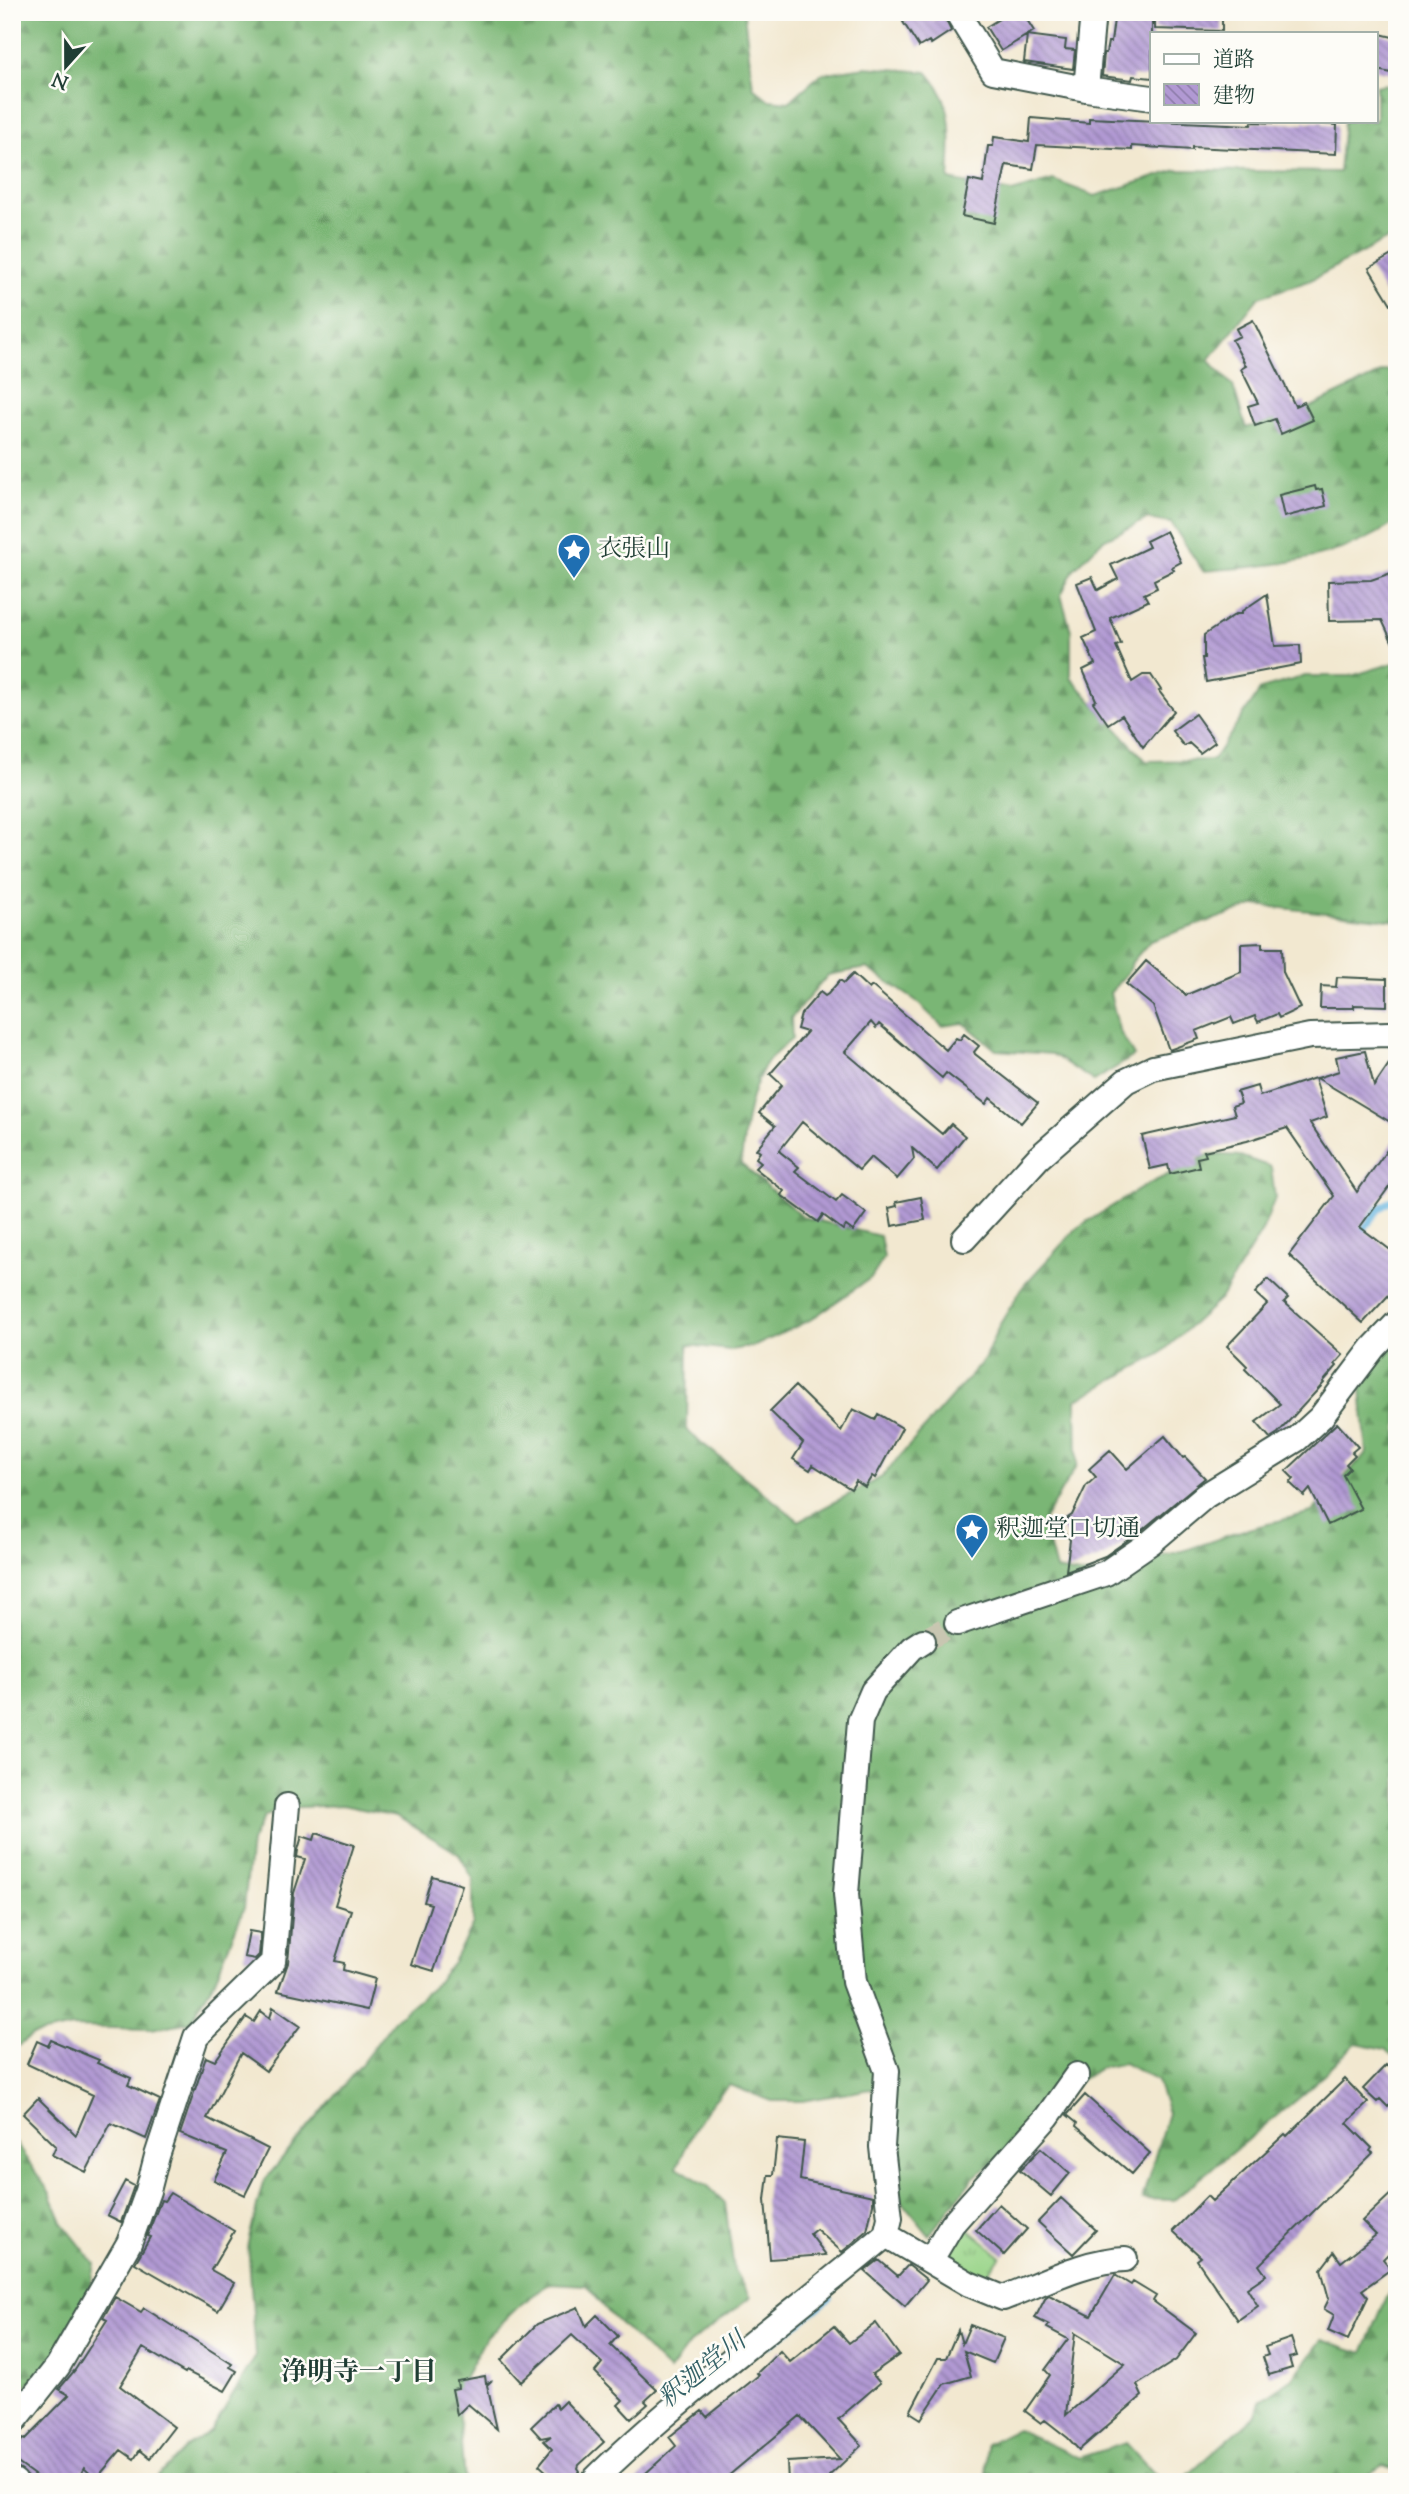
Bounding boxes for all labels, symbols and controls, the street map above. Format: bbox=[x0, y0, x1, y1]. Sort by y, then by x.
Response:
north arrow bbox=[32, 32, 102, 102]
legend bbox=[1150, 32, 1378, 122]
text: 道路 bbox=[1213, 46, 1255, 76]
text: N bbox=[49, 64, 73, 95]
text: 建物 bbox=[1213, 82, 1255, 112]
place icon: 衣張山 bbox=[555, 531, 593, 580]
place label: 衣張山 bbox=[598, 533, 670, 567]
place icon: 釈迦堂口切通 bbox=[953, 1511, 991, 1560]
place label: 釈迦堂口切通 bbox=[996, 1513, 1140, 1547]
water label: 釈迦堂川 bbox=[651, 2322, 757, 2418]
district label: 浄明寺一丁目 bbox=[281, 2355, 437, 2392]

